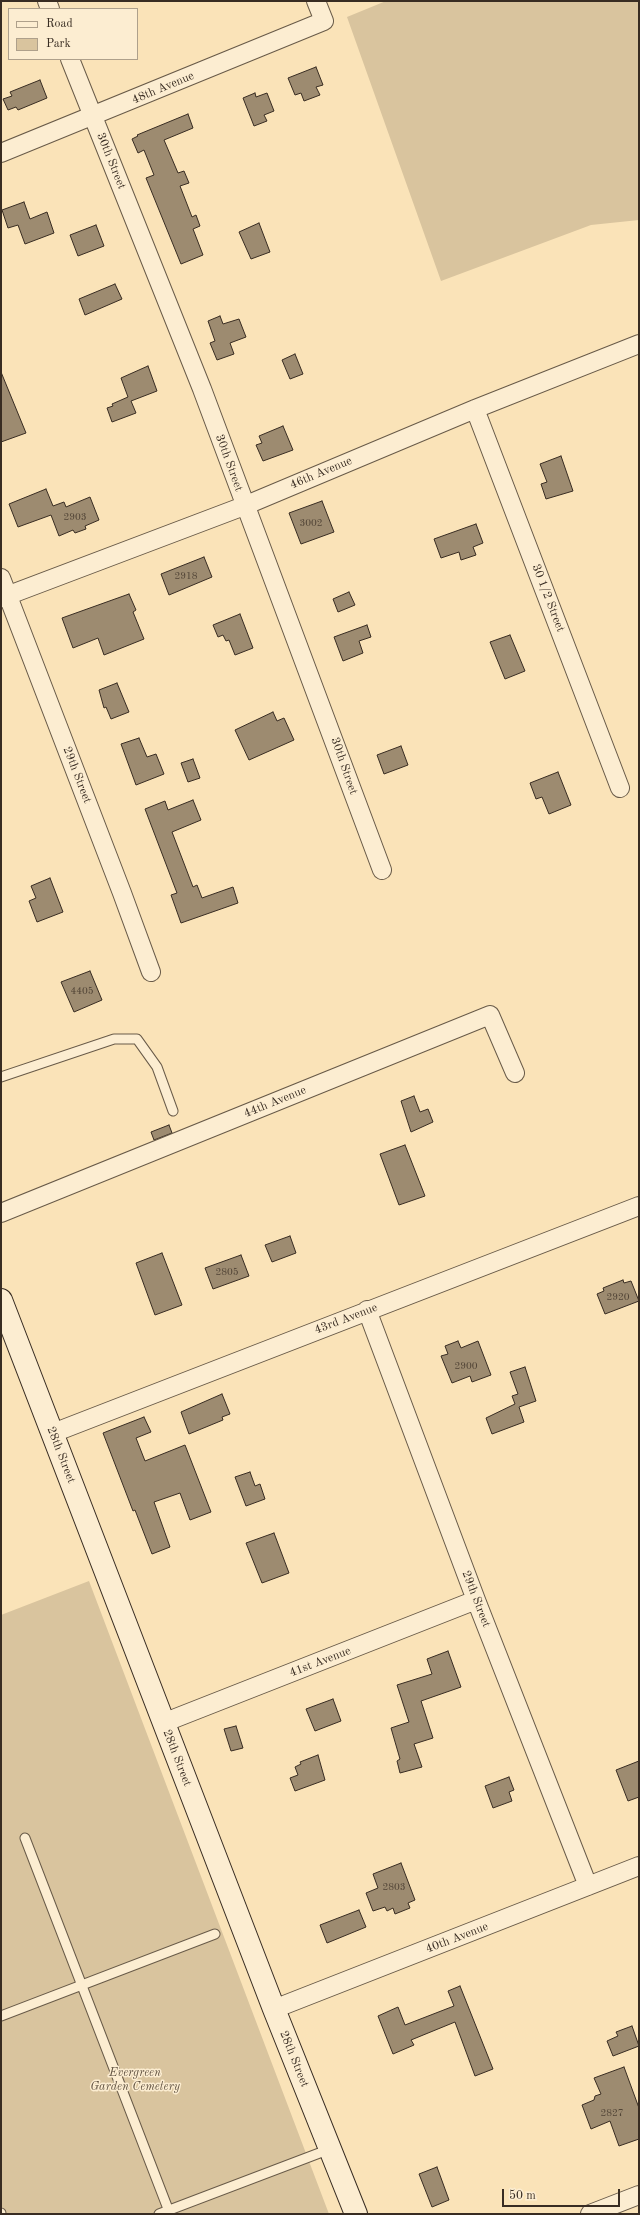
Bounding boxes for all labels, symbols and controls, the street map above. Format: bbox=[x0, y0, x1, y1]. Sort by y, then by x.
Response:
legend bbox=[8, 8, 138, 60]
text: Road bbox=[46, 18, 73, 30]
text: Park bbox=[46, 38, 71, 50]
street label: 48th Avenue bbox=[130, 68, 196, 108]
street label: 30th Street bbox=[93, 131, 129, 191]
street label: 30th Street bbox=[212, 432, 246, 494]
street label: 46th Avenue bbox=[288, 453, 354, 493]
house number: 2903 bbox=[63, 511, 87, 523]
house number: 3002 bbox=[299, 517, 323, 529]
street label: 30 1/2 Street bbox=[528, 562, 568, 634]
house number: 2918 bbox=[174, 570, 198, 582]
street label: 30th Street bbox=[327, 735, 361, 797]
street label: 29th Street bbox=[60, 745, 94, 805]
house number: 4405 bbox=[70, 985, 94, 997]
street label: 44th Avenue bbox=[242, 1083, 308, 1121]
house number: 2805 bbox=[215, 1266, 239, 1278]
house number: 2920 bbox=[606, 1291, 630, 1303]
street label: 43rd Avenue bbox=[312, 1300, 380, 1338]
house number: 2900 bbox=[454, 1360, 478, 1372]
street label: 28th Street bbox=[44, 1425, 78, 1485]
street label: 29th Street bbox=[459, 1569, 493, 1629]
street label: 41st Avenue bbox=[287, 1644, 353, 1680]
street label: 28th Street bbox=[160, 1728, 194, 1788]
house number: 2803 bbox=[382, 1881, 406, 1893]
street label: 40th Avenue bbox=[424, 1919, 490, 1957]
street label: 28th Street bbox=[276, 2029, 312, 2089]
park label: Evergreen Garden Cemetery bbox=[90, 2066, 180, 2094]
house number: 2827 bbox=[600, 2107, 624, 2119]
scale bar bbox=[504, 2181, 622, 2207]
text: 50 m bbox=[509, 2190, 536, 2202]

